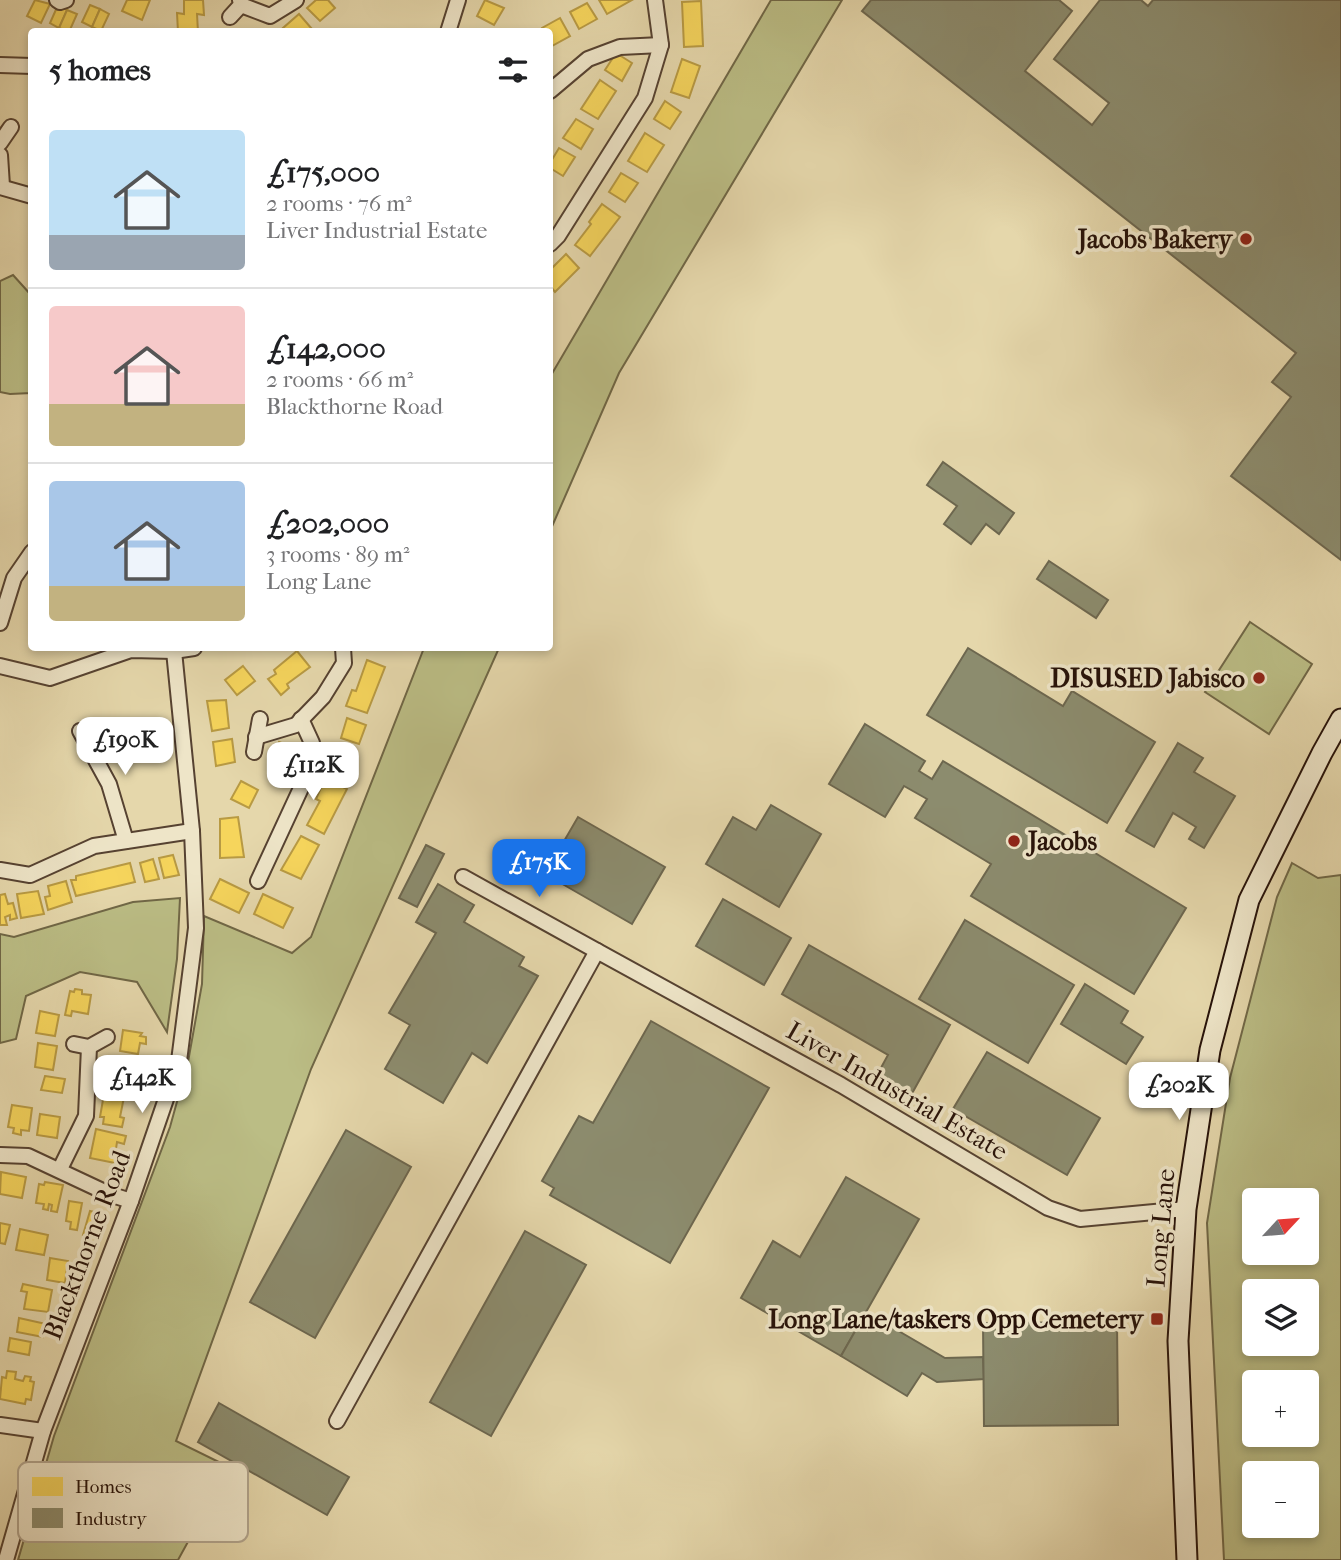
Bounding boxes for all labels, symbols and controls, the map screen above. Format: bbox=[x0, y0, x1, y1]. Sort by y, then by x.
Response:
icon: filters bbox=[494, 51, 532, 89]
text: 5 homes bbox=[49, 53, 151, 88]
text: £175,000 bbox=[266, 155, 380, 190]
icon: home bbox=[105, 158, 189, 242]
text: 2 rooms · 76 m² bbox=[266, 190, 412, 217]
text: Liver Industrial Estate bbox=[266, 217, 487, 244]
place label: Jacobs Bakery bbox=[1075, 224, 1234, 255]
marker: Jacobs Bakery bbox=[1238, 231, 1254, 247]
text: £142,000 bbox=[266, 331, 386, 366]
icon: home bbox=[105, 334, 189, 418]
text: 2 rooms · 66 m² bbox=[266, 366, 413, 393]
text: Blackthorne Road bbox=[266, 393, 443, 420]
text: £202,000 bbox=[266, 506, 389, 541]
icon: home bbox=[105, 509, 189, 593]
text: 3 rooms · 89 m² bbox=[266, 541, 410, 568]
text: Long Lane bbox=[266, 568, 371, 595]
place label: DISUSED Jabisco bbox=[1050, 663, 1245, 694]
marker: DISUSED Jabisco bbox=[1251, 670, 1267, 686]
pin: £190K bbox=[76, 718, 174, 777]
text: £190K bbox=[92, 726, 158, 753]
pin: £112K bbox=[264, 742, 362, 802]
text: £112K bbox=[283, 751, 343, 778]
place label: Jacobs bbox=[1025, 826, 1097, 857]
marker: Jacobs bbox=[1006, 833, 1022, 849]
pin: £175K bbox=[490, 839, 588, 899]
text: £175K bbox=[508, 848, 570, 875]
street label: Liver Industrial Estate bbox=[781, 1015, 1013, 1167]
pin: £142K bbox=[93, 1056, 191, 1115]
pin: £202K bbox=[1130, 1062, 1228, 1122]
text: £142K bbox=[109, 1064, 175, 1091]
text: £202K bbox=[1145, 1071, 1213, 1098]
street label: Blackthorne Road bbox=[37, 1145, 138, 1344]
street label: Long Lane bbox=[1140, 1167, 1182, 1289]
north arrow bbox=[1242, 1188, 1320, 1265]
map controls bbox=[1242, 1188, 1319, 1538]
button: layers bbox=[1242, 1279, 1319, 1356]
place label: Long Lane/taskers Opp Cemetery bbox=[768, 1304, 1145, 1335]
marker: Long Lane/taskers Opp Cemetery bbox=[1149, 1311, 1165, 1327]
button: + bbox=[1242, 1370, 1319, 1447]
button: − bbox=[1242, 1461, 1319, 1538]
legend bbox=[18, 1462, 248, 1542]
text: Homes bbox=[75, 1476, 131, 1498]
text: Industry bbox=[75, 1508, 147, 1530]

